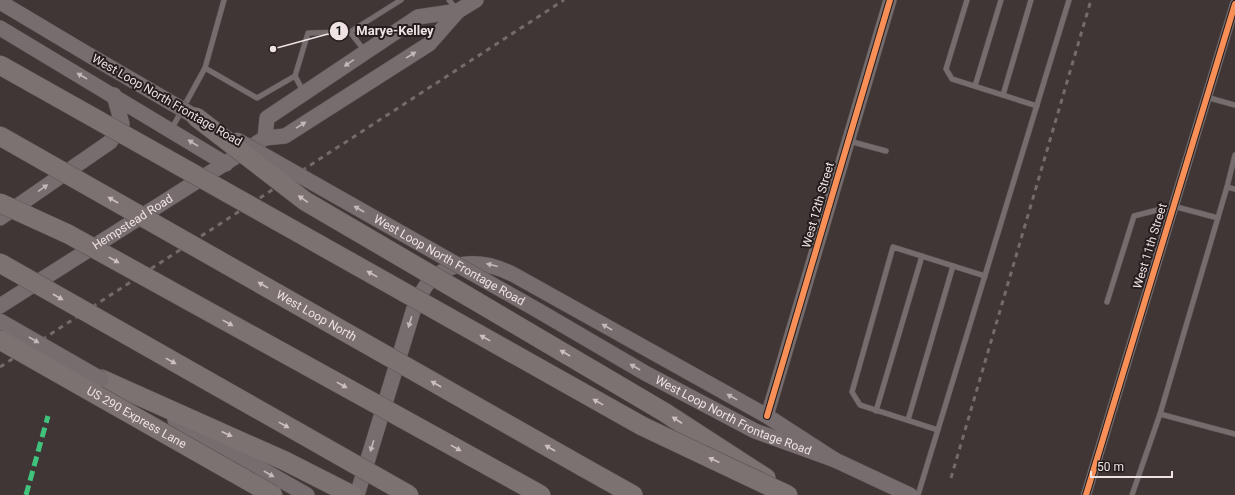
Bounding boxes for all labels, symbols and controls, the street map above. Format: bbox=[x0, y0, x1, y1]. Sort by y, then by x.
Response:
callout: Marye-Kelley bbox=[329, 18, 442, 43]
text: Marye-Kelley bbox=[356, 23, 434, 38]
text: 1 bbox=[336, 24, 342, 38]
street label: West Loop North Frontage Road bbox=[89, 51, 245, 149]
one-way arrow bbox=[405, 52, 417, 59]
one-way arrow bbox=[344, 60, 355, 67]
one-way arrow bbox=[76, 72, 88, 79]
one-way arrow bbox=[296, 121, 306, 129]
one-way arrow bbox=[187, 140, 199, 147]
street label: West 12th Street bbox=[799, 160, 837, 250]
one-way arrow bbox=[38, 184, 49, 192]
street label: Hempstead Road bbox=[90, 191, 175, 253]
one-way arrow bbox=[298, 195, 308, 203]
one-way arrow bbox=[107, 197, 119, 204]
street label: West 11th Street bbox=[1130, 202, 1170, 290]
one-way arrow bbox=[353, 206, 365, 213]
street label: West Loop North Frontage Road bbox=[371, 212, 527, 308]
one-way arrow bbox=[108, 256, 120, 263]
one-way arrow bbox=[486, 262, 499, 268]
one-way arrow bbox=[366, 271, 378, 278]
one-way arrow bbox=[257, 282, 268, 289]
street label: West Loop North bbox=[274, 287, 359, 344]
one-way arrow bbox=[52, 293, 64, 300]
one-way arrow bbox=[407, 316, 413, 328]
one-way arrow bbox=[222, 319, 234, 326]
one-way arrow bbox=[601, 323, 613, 330]
one-way arrow bbox=[479, 335, 491, 341]
one-way arrow bbox=[28, 337, 40, 344]
one-way arrow bbox=[559, 350, 571, 357]
one-way arrow bbox=[165, 358, 177, 364]
one-way arrow bbox=[629, 364, 641, 371]
street label: West Loop North Frontage Road bbox=[653, 373, 813, 458]
one-way arrow bbox=[431, 380, 442, 387]
one-way arrow bbox=[336, 382, 348, 389]
street label: US 290 Express Lane bbox=[84, 384, 189, 451]
one-way arrow bbox=[727, 394, 738, 400]
one-way arrow bbox=[593, 398, 604, 405]
one-way arrow bbox=[672, 416, 682, 424]
one-way arrow bbox=[278, 421, 290, 428]
one-way arrow bbox=[221, 431, 232, 437]
one-way arrow bbox=[369, 440, 375, 452]
one-way arrow bbox=[450, 445, 461, 451]
one-way arrow bbox=[544, 445, 555, 452]
scale bar bbox=[1091, 453, 1172, 479]
one-way arrow bbox=[709, 457, 720, 463]
text: 50 m bbox=[1097, 460, 1124, 474]
one-way arrow bbox=[263, 470, 275, 477]

